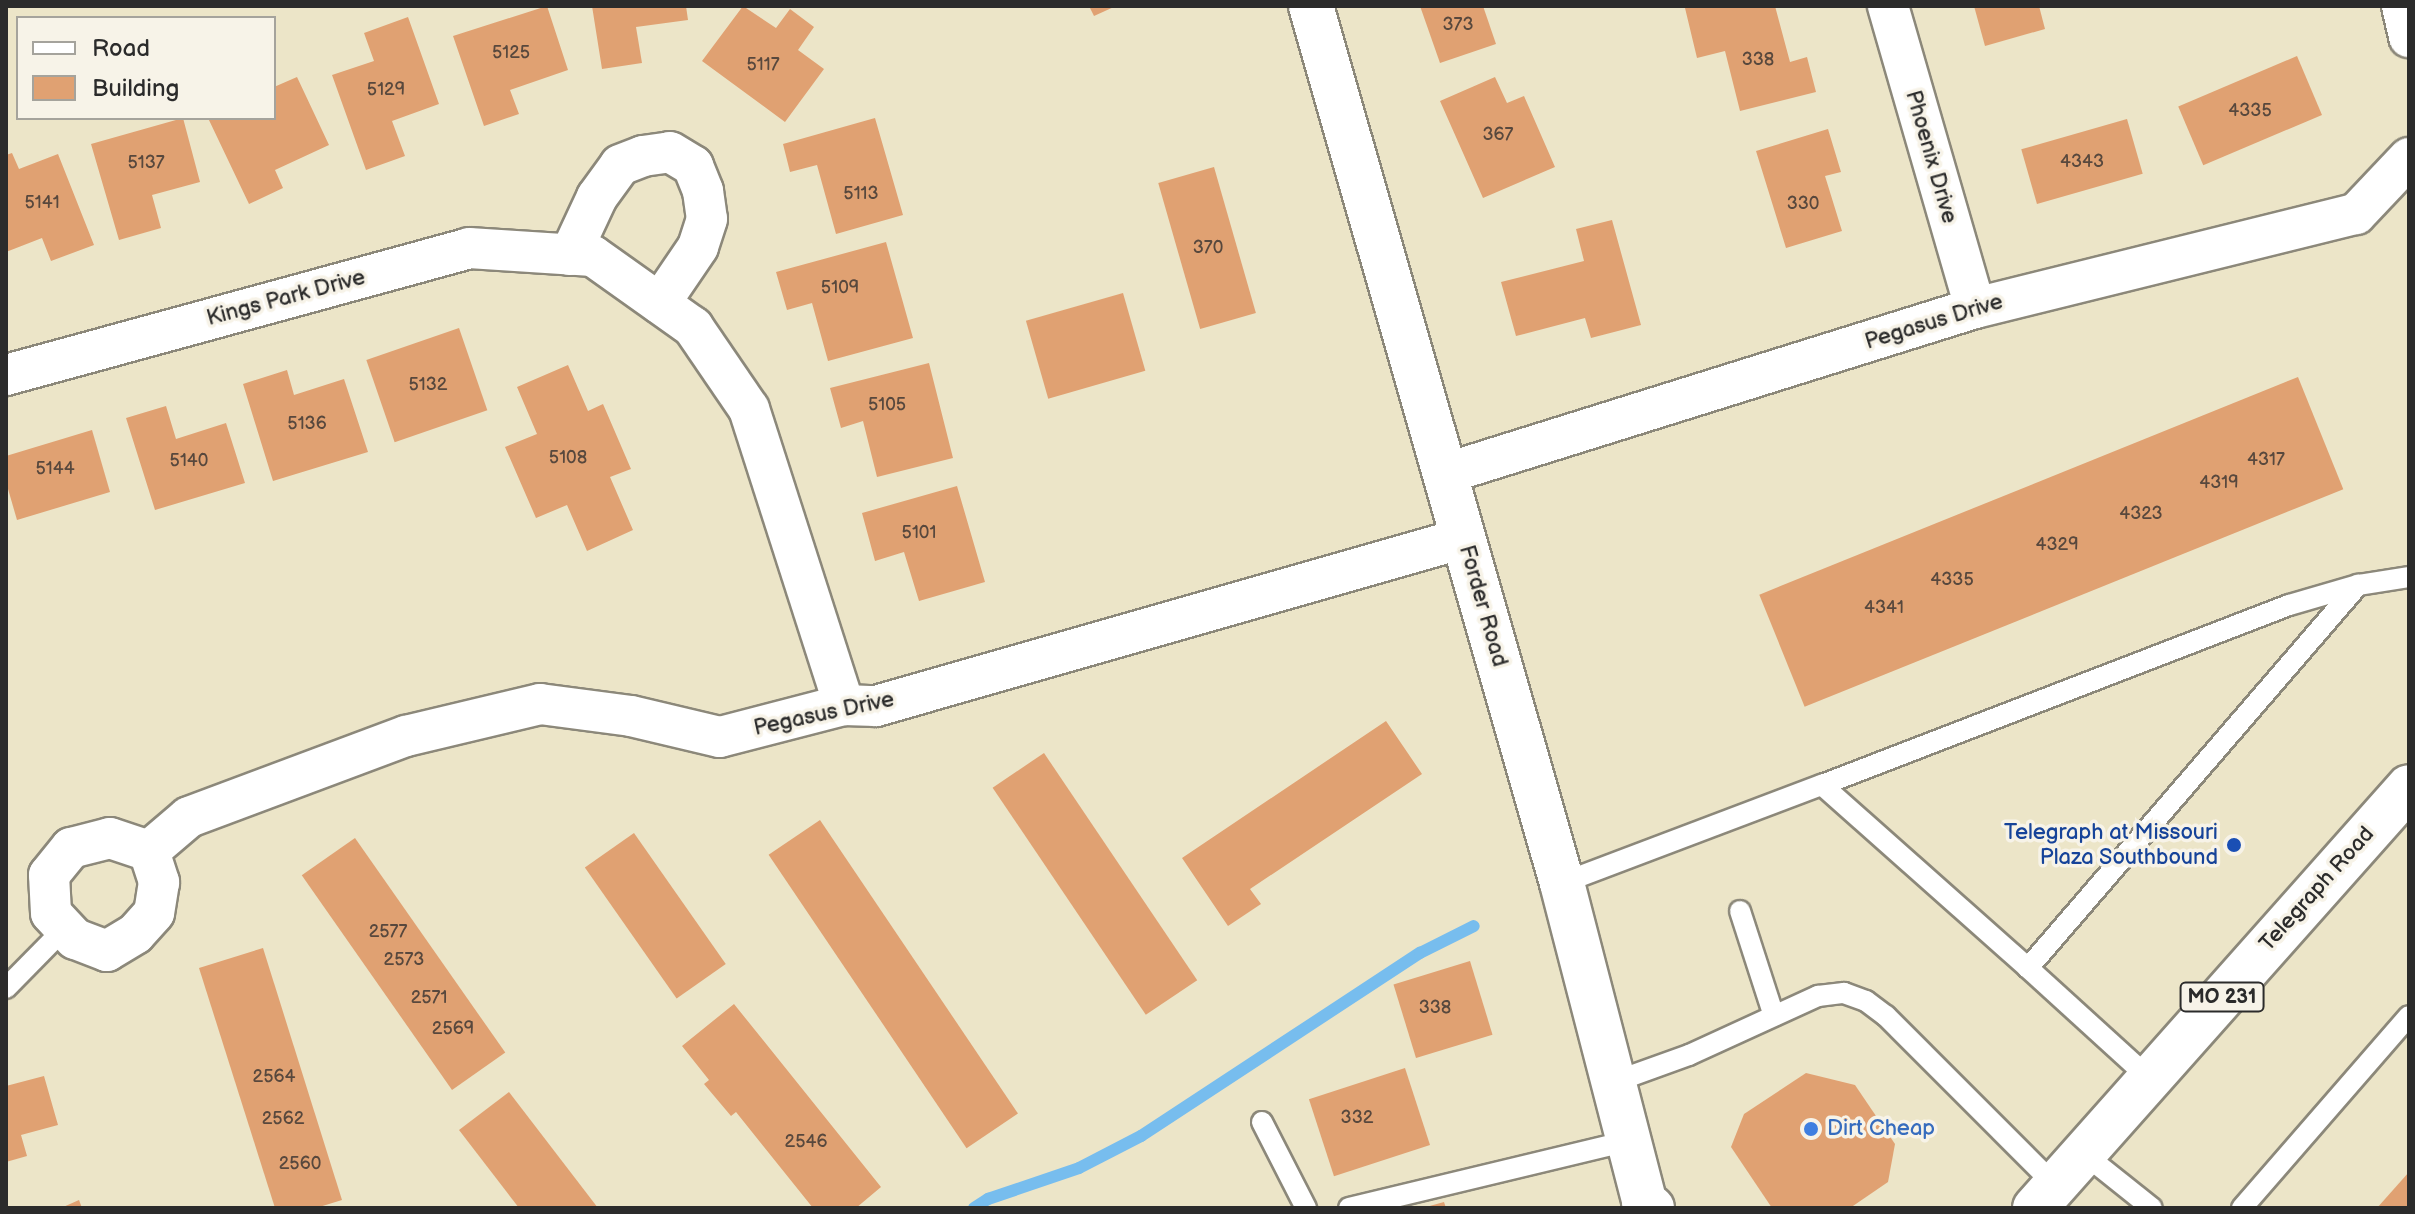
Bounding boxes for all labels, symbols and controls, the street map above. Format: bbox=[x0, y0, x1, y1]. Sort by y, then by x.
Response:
house number: 373 bbox=[1443, 14, 1473, 36]
legend bbox=[16, 16, 276, 120]
text: Road bbox=[92, 34, 150, 63]
house number: 5125 bbox=[492, 42, 530, 64]
house number: 338 bbox=[1742, 49, 1774, 71]
house number: 5117 bbox=[746, 54, 780, 76]
text: Building bbox=[92, 74, 179, 103]
house number: 5129 bbox=[367, 79, 405, 101]
street label: Phoenix Drive bbox=[1899, 87, 1963, 227]
house number: 4335 bbox=[2228, 100, 2272, 122]
house number: 367 bbox=[1483, 124, 1513, 146]
house number: 4343 bbox=[2060, 151, 2104, 173]
house number: 5137 bbox=[127, 152, 165, 174]
house number: 5113 bbox=[843, 183, 879, 205]
house number: 5141 bbox=[24, 192, 60, 214]
house number: 330 bbox=[1787, 193, 1819, 215]
house number: 370 bbox=[1193, 237, 1223, 259]
street label: Kings Park Drive bbox=[204, 264, 368, 332]
house number: 5109 bbox=[821, 277, 859, 299]
street label: Pegasus Drive bbox=[1862, 288, 2006, 356]
house number: 5132 bbox=[409, 374, 447, 396]
house number: 5105 bbox=[868, 394, 906, 416]
house number: 5136 bbox=[287, 413, 327, 435]
house number: 5108 bbox=[549, 447, 587, 469]
house number: 4317 bbox=[2247, 449, 2285, 471]
house number: 5140 bbox=[170, 450, 208, 472]
house number: 5144 bbox=[35, 458, 75, 480]
house number: 4319 bbox=[2199, 472, 2239, 494]
house number: 4323 bbox=[2119, 503, 2163, 525]
house number: 5101 bbox=[902, 522, 936, 544]
house number: 4329 bbox=[2035, 534, 2079, 556]
street label: Forder Road bbox=[1453, 542, 1513, 670]
house number: 4335 bbox=[1930, 569, 1974, 591]
house number: 4341 bbox=[1864, 597, 1904, 619]
street label: Pegasus Drive bbox=[751, 686, 897, 742]
place label: Telegraph at Missouri Plaza Southbound bbox=[2004, 819, 2218, 870]
street label: Telegraph Road bbox=[2254, 821, 2380, 957]
marker: Telegraph at Missouri Plaza Southbound bbox=[2225, 836, 2243, 854]
house number: 2577 bbox=[369, 921, 407, 943]
house number: 2573 bbox=[384, 949, 424, 971]
road number: MO 231 bbox=[2178, 981, 2266, 1013]
house number: 2571 bbox=[411, 987, 447, 1009]
house number: 338 bbox=[1419, 997, 1451, 1019]
house number: 2569 bbox=[432, 1018, 474, 1040]
house number: 2564 bbox=[253, 1066, 295, 1088]
house number: 332 bbox=[1341, 1107, 1373, 1129]
house number: 2562 bbox=[262, 1108, 304, 1130]
place label: Dirt Cheap bbox=[1827, 1116, 1935, 1142]
marker: Dirt Cheap bbox=[1802, 1120, 1820, 1138]
house number: 2546 bbox=[785, 1131, 827, 1153]
house number: 2560 bbox=[279, 1153, 321, 1175]

